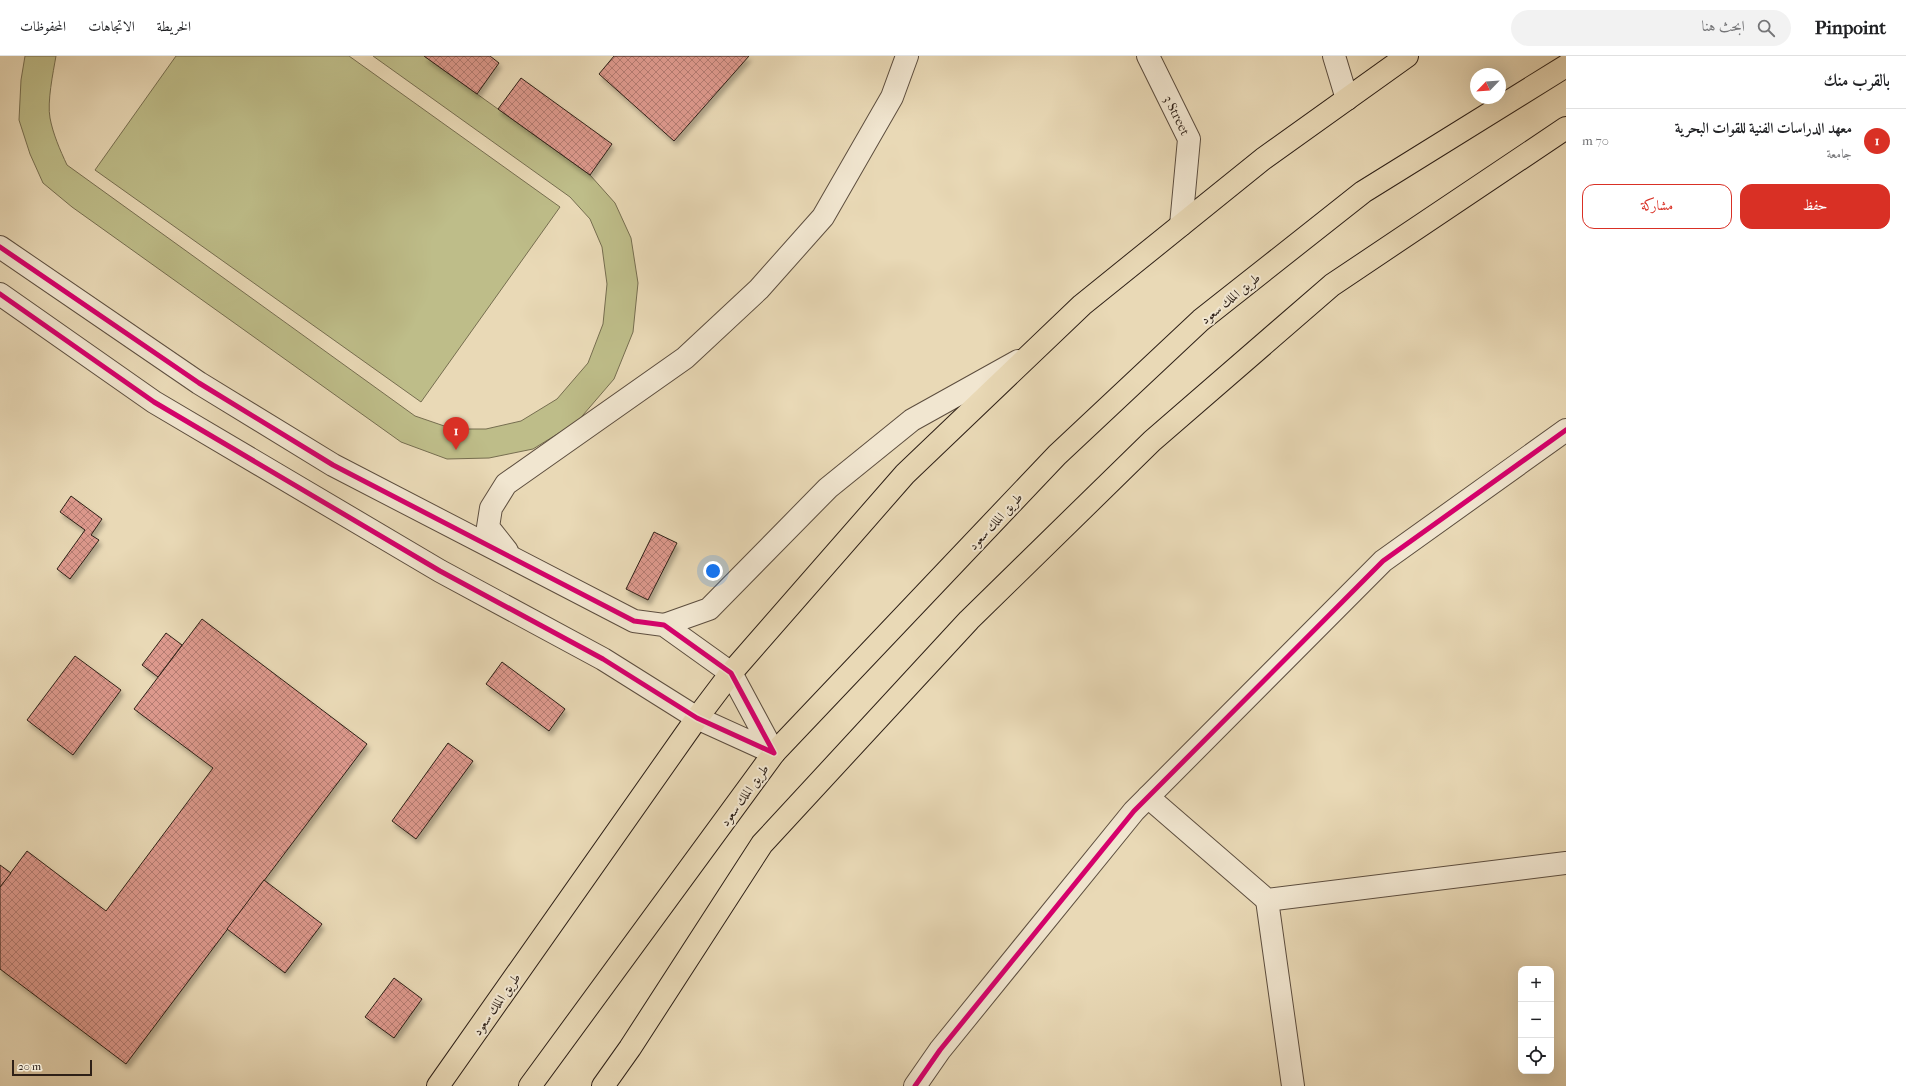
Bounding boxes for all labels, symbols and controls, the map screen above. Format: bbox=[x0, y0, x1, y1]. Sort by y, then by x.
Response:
search box bbox=[1511, 10, 1791, 46]
text: ابحث هنا bbox=[1702, 17, 1745, 35]
icon: search bbox=[1755, 17, 1777, 39]
text: Pinpoint bbox=[1815, 17, 1886, 39]
text: المحفوظات bbox=[20, 18, 66, 35]
text: الاتجاهات bbox=[88, 18, 135, 35]
text: الخريطة bbox=[157, 18, 191, 35]
north arrow bbox=[1470, 68, 1506, 104]
text: بالقرب منك bbox=[1824, 70, 1890, 90]
street label: 3 Street bbox=[1161, 93, 1193, 138]
text: معهد الدراسات الفنية للقوات البحرية bbox=[1675, 119, 1852, 137]
text: 70 m bbox=[1582, 133, 1609, 148]
text: 1 bbox=[1875, 133, 1879, 148]
text: جامعة bbox=[1826, 146, 1852, 161]
button: مشاركة bbox=[1582, 184, 1732, 229]
button: حفظ bbox=[1740, 184, 1890, 229]
street label: طريق الملك سعود bbox=[1197, 270, 1264, 328]
pin: 1 bbox=[443, 417, 469, 450]
street label: طريق الملك سعود bbox=[965, 490, 1026, 554]
your location bbox=[703, 561, 723, 581]
street label: طريق الملك سعود bbox=[717, 762, 773, 830]
map controls bbox=[1518, 966, 1554, 1074]
button: + bbox=[1518, 966, 1554, 1002]
street label: طريق الملك سعود bbox=[469, 970, 524, 1039]
button: − bbox=[1518, 1002, 1554, 1038]
button: locate bbox=[1518, 1038, 1554, 1074]
scale bar bbox=[12, 1058, 92, 1077]
text: 20 m bbox=[18, 1060, 41, 1073]

